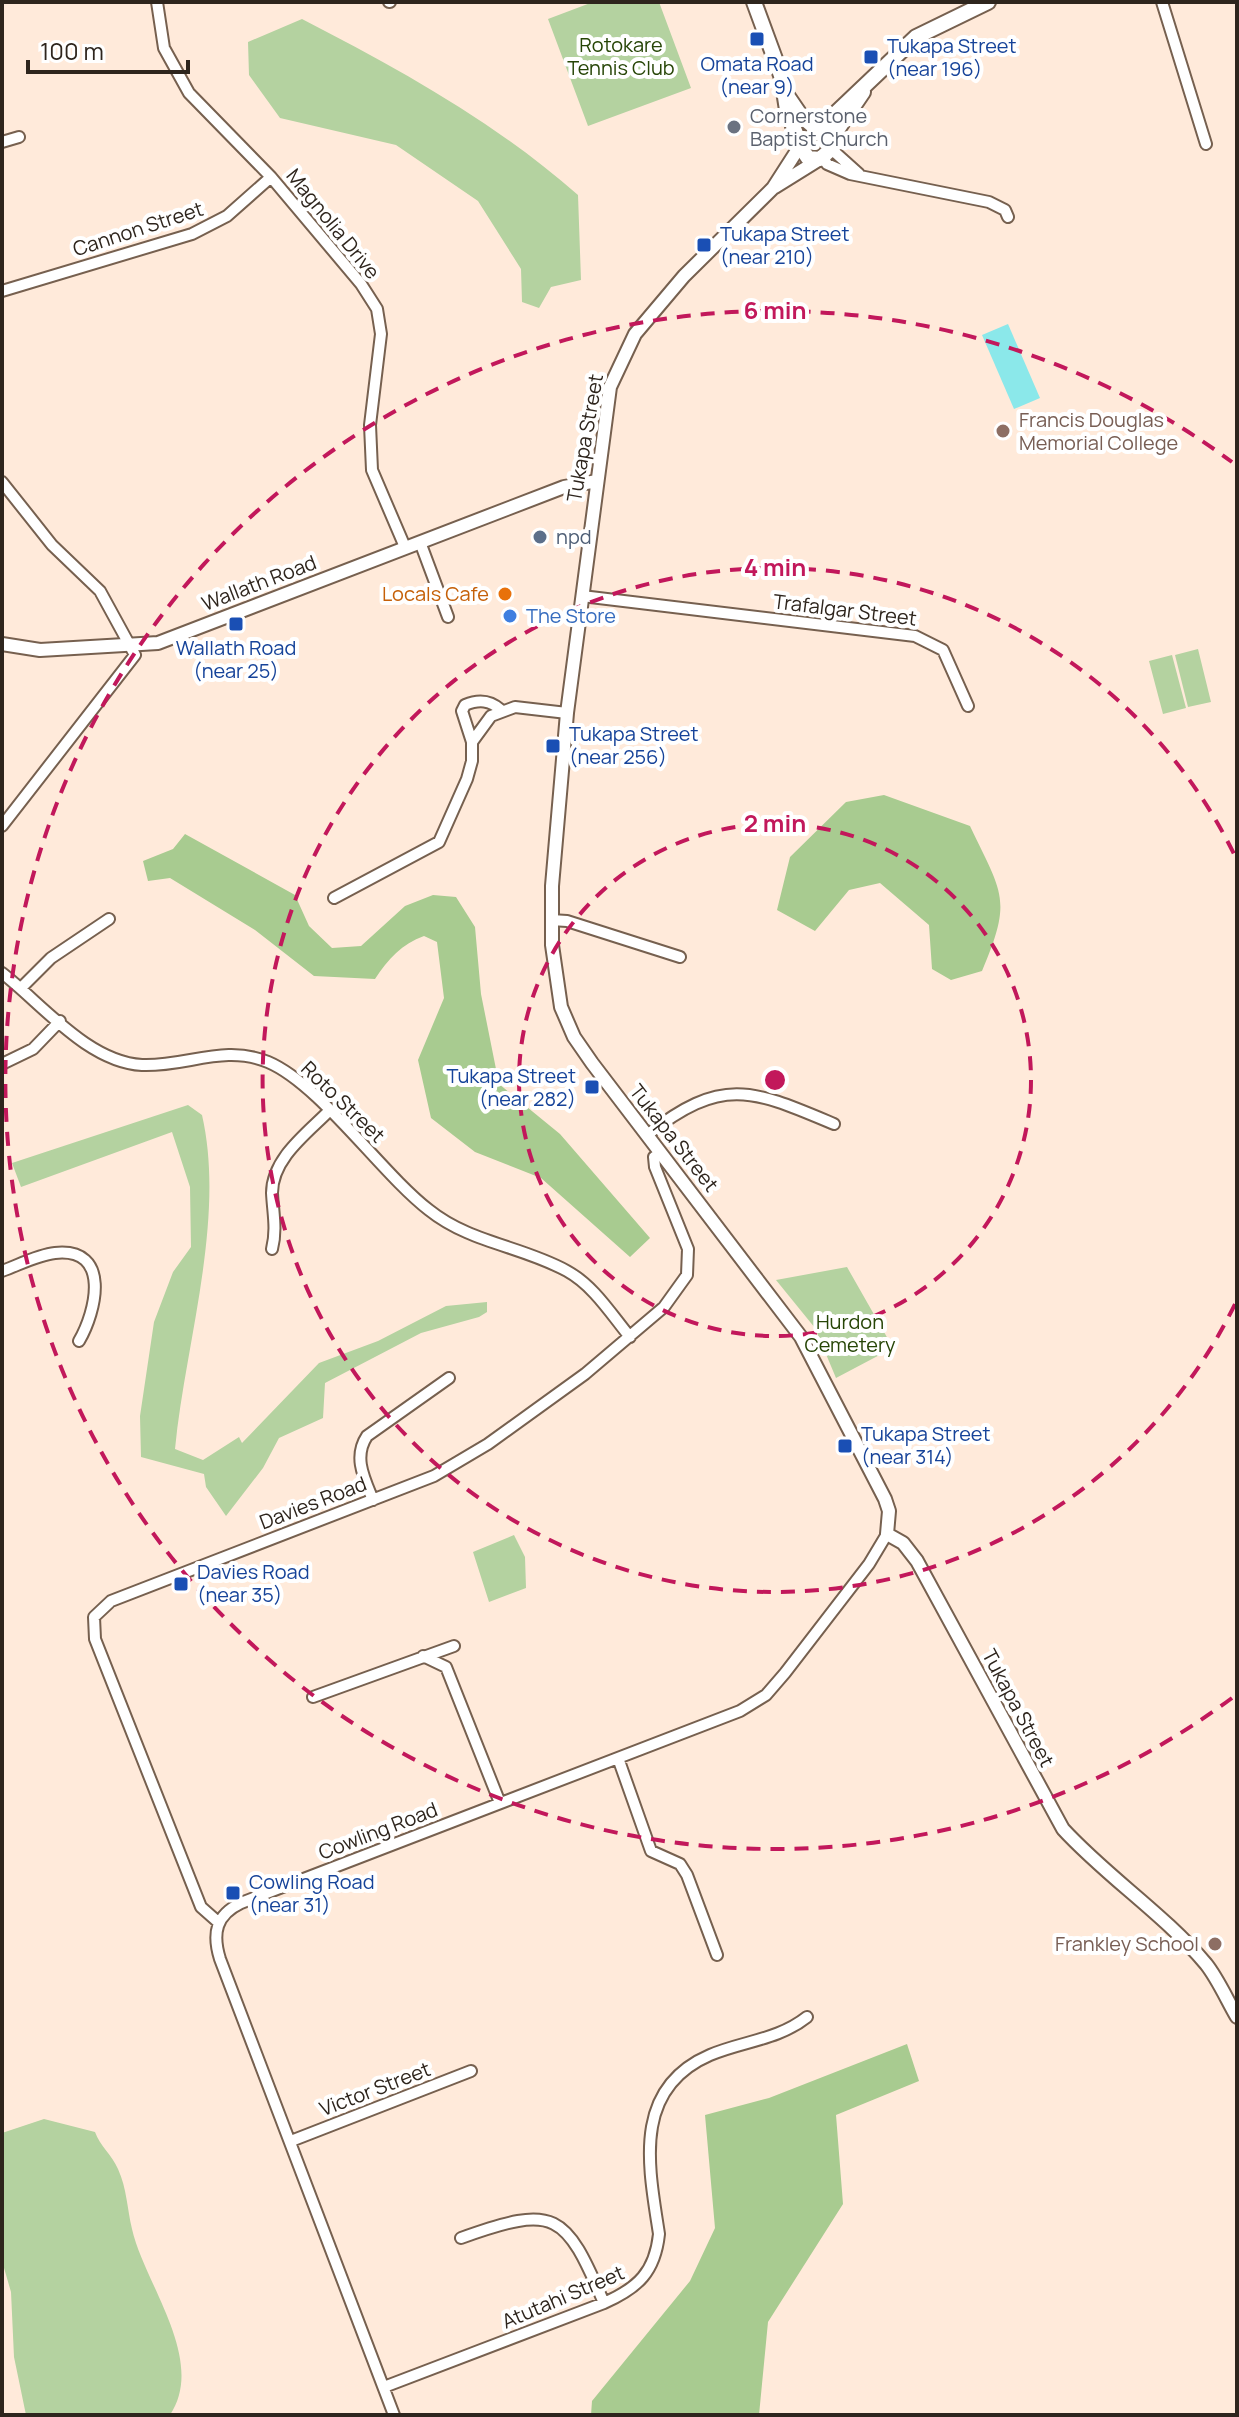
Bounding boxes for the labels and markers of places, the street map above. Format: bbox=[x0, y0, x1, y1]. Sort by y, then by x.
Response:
marker: Omata Road (near 9) bbox=[748, 30, 766, 48]
place label: Tukapa Street (near 196) bbox=[887, 32, 1017, 82]
marker: Tukapa Street (near 196) bbox=[862, 48, 880, 66]
place label: Omata Road (near 9) bbox=[700, 50, 814, 100]
place label: Cornerstone Baptist Church bbox=[750, 102, 888, 152]
marker: Cornerstone Baptist Church bbox=[725, 118, 743, 136]
place label: Tukapa Street (near 210) bbox=[720, 220, 850, 270]
marker: Tukapa Street (near 210) bbox=[695, 236, 713, 254]
place label: Francis Douglas Memorial College bbox=[1019, 406, 1178, 456]
marker: Francis Douglas Memorial College bbox=[994, 422, 1012, 440]
place label: npd bbox=[556, 523, 592, 550]
marker: npd bbox=[531, 528, 549, 546]
place label: Locals Cafe bbox=[382, 580, 489, 607]
marker: Locals Cafe bbox=[496, 585, 514, 603]
place label: The Store bbox=[526, 602, 616, 629]
marker: The Store bbox=[501, 607, 519, 625]
marker: Wallath Road (near 25) bbox=[227, 615, 245, 633]
place label: Wallath Road (near 25) bbox=[176, 634, 296, 684]
place label: Tukapa Street (near 256) bbox=[569, 720, 699, 770]
marker: Tukapa Street (near 256) bbox=[544, 737, 562, 755]
place label: Tukapa Street (near 282) bbox=[446, 1062, 576, 1112]
centre of rings bbox=[761, 1066, 789, 1094]
marker: Tukapa Street (near 282) bbox=[583, 1078, 601, 1096]
place label: Tukapa Street (near 314) bbox=[861, 1420, 991, 1470]
marker: Tukapa Street (near 314) bbox=[836, 1437, 854, 1455]
place label: Davies Road (near 35) bbox=[197, 1558, 310, 1608]
marker: Davies Road (near 35) bbox=[172, 1575, 190, 1593]
place label: Cowling Road (near 31) bbox=[249, 1868, 375, 1918]
marker: Cowling Road (near 31) bbox=[224, 1884, 242, 1902]
place label: Frankley School bbox=[1055, 1930, 1199, 1957]
marker: Frankley School bbox=[1206, 1935, 1224, 1953]

